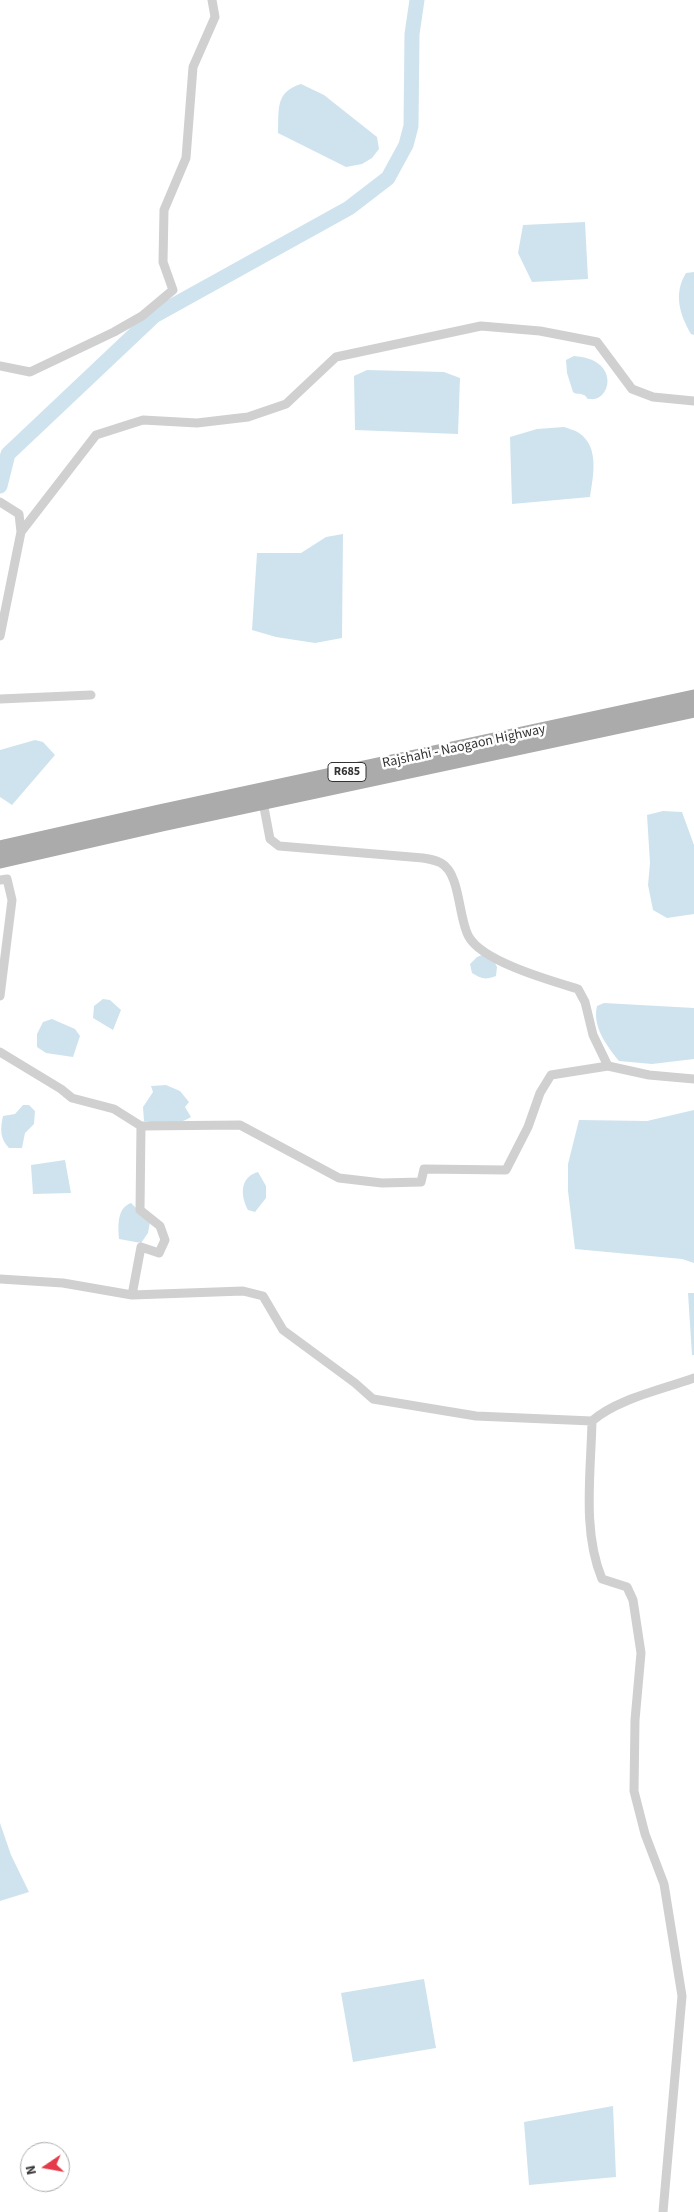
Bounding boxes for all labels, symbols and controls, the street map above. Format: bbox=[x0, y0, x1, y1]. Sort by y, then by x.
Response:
street label: Rajshahi - Naogaon Highway bbox=[381, 721, 547, 773]
road number: R685 bbox=[328, 762, 366, 782]
north arrow bbox=[20, 2142, 70, 2192]
text: N bbox=[21, 2163, 42, 2177]

